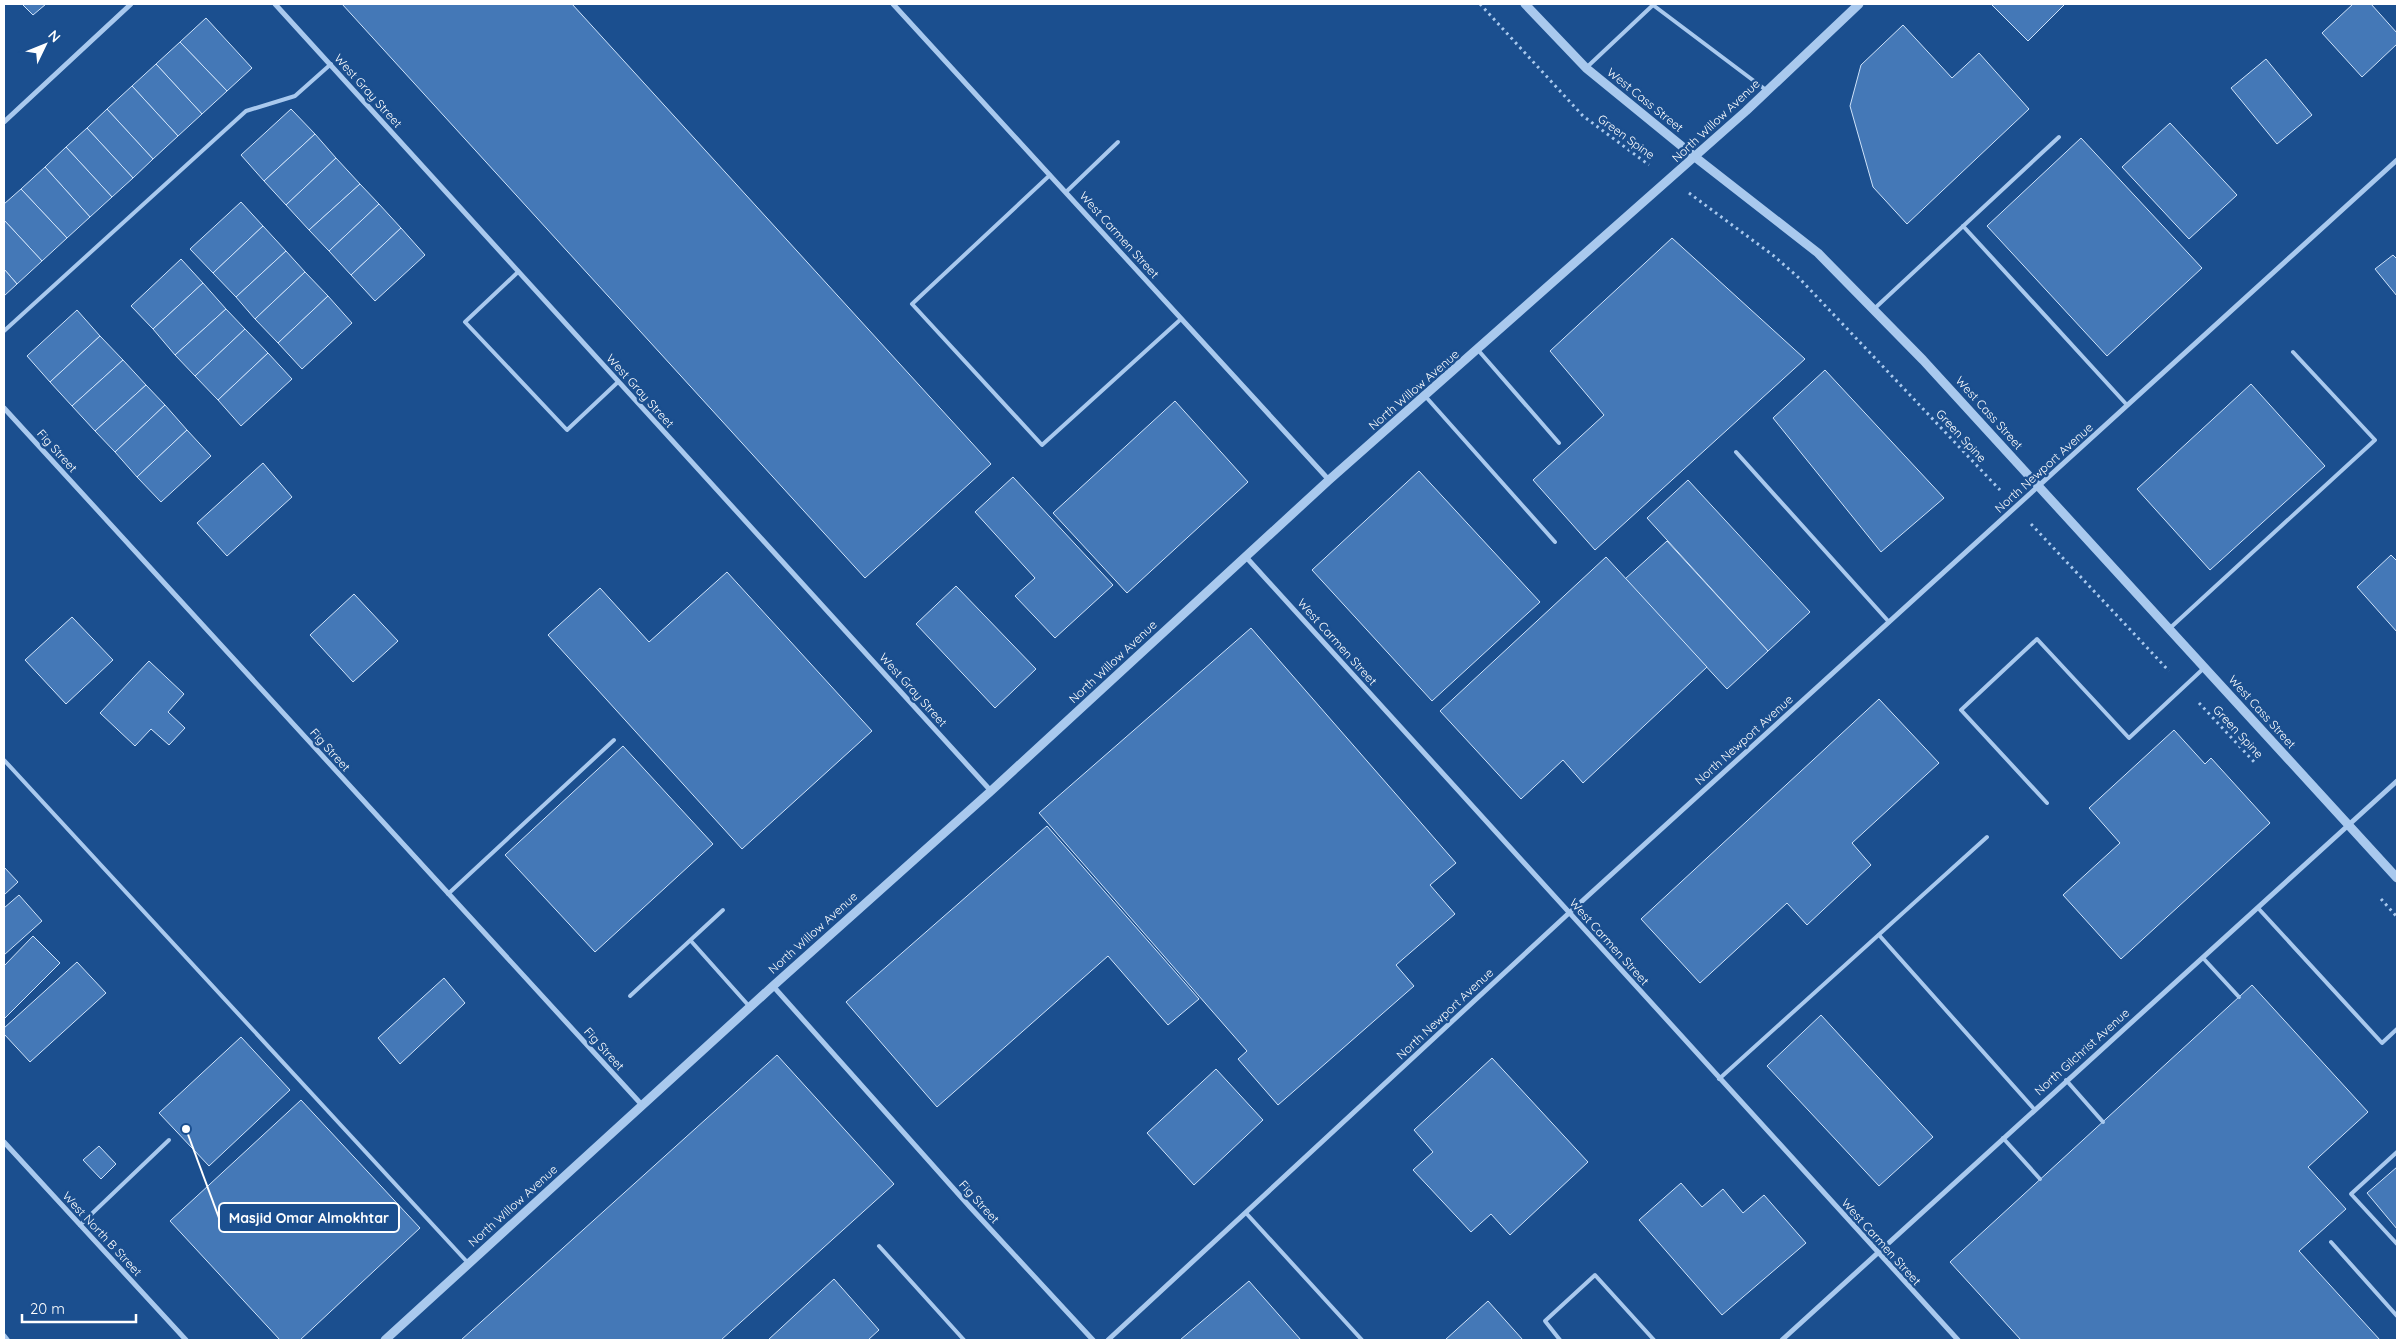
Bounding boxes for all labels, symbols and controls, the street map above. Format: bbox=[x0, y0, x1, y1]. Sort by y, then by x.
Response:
north arrow bbox=[20, 20, 70, 70]
text: N bbox=[44, 26, 65, 46]
street label: West Gray Street bbox=[331, 51, 405, 131]
street label: West Cass Street bbox=[1604, 64, 1686, 135]
street label: North Willow Avenue bbox=[1669, 76, 1763, 165]
street label: Green Spine bbox=[1595, 111, 1658, 162]
street label: West Carmen Street bbox=[1076, 188, 1162, 281]
street label: North Willow Avenue bbox=[1365, 346, 1462, 433]
street label: West Gray Street bbox=[603, 351, 677, 431]
street label: West Cass Street bbox=[1952, 373, 2026, 452]
street label: Green Spine bbox=[1933, 406, 1990, 465]
street label: North Newport Avenue bbox=[1992, 419, 2096, 516]
street label: Fig Street bbox=[34, 426, 81, 475]
street label: West Carmen Street bbox=[1294, 595, 1380, 688]
street label: North Willow Avenue bbox=[1066, 617, 1160, 706]
street label: West Gray Street bbox=[876, 650, 950, 730]
street label: West Cass Street bbox=[2225, 672, 2299, 751]
street label: North Newport Avenue bbox=[1692, 691, 1796, 788]
street label: Green Spine bbox=[2210, 702, 2267, 761]
street label: Fig Street bbox=[307, 725, 354, 774]
street label: North Willow Avenue bbox=[765, 888, 861, 977]
street label: West Carmen Street bbox=[1566, 895, 1652, 988]
street label: North Newport Avenue bbox=[1393, 965, 1496, 1062]
street label: North Gilchrist Avenue bbox=[2031, 1005, 2132, 1098]
street label: Fig Street bbox=[581, 1024, 628, 1073]
street label: North Willow Avenue bbox=[465, 1161, 561, 1250]
street label: Fig Street bbox=[956, 1177, 1003, 1226]
street label: West North B Street bbox=[59, 1188, 145, 1279]
street label: West Carmen Street bbox=[1838, 1195, 1924, 1288]
callout: Masjid Omar Almokhtar bbox=[219, 1203, 399, 1232]
text: Masjid Omar Almokhtar bbox=[229, 1209, 389, 1227]
scale bar bbox=[22, 1292, 136, 1324]
text: 20 m bbox=[30, 1299, 65, 1318]

